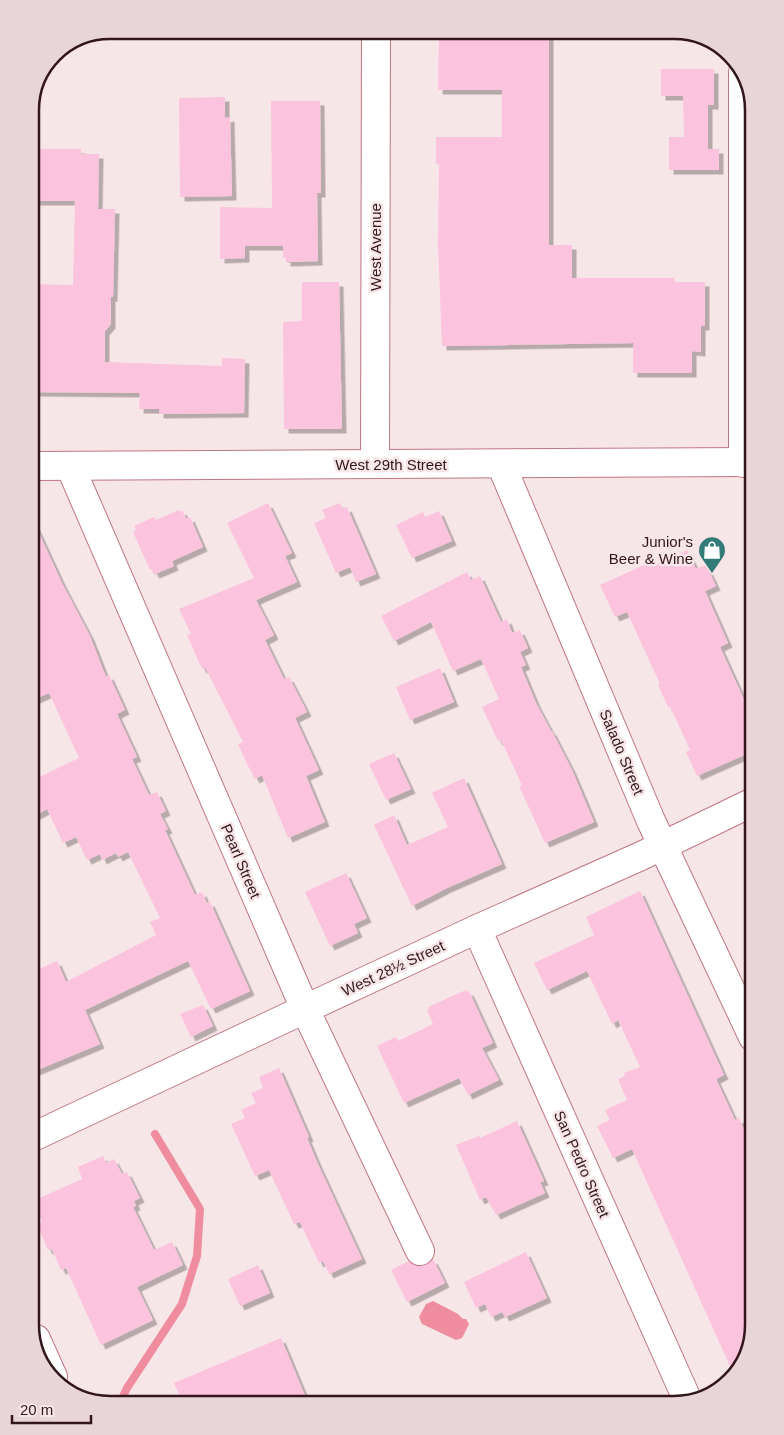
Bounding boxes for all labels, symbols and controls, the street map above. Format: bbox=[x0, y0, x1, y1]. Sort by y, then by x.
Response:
street label: West Avenue bbox=[367, 203, 384, 291]
street label: West 29th Street bbox=[335, 456, 448, 473]
place label: Junior's Beer & Wine bbox=[609, 533, 693, 567]
shop icon: Junior's Beer & Wine bbox=[697, 535, 727, 574]
street label: Salado Street bbox=[596, 707, 648, 798]
street label: Pearl Street bbox=[218, 821, 265, 902]
street label: West 28½ Street bbox=[339, 936, 448, 999]
street label: San Pedro Street bbox=[551, 1108, 614, 1221]
scale bar bbox=[12, 1392, 91, 1424]
text: 20 m bbox=[20, 1401, 53, 1418]

